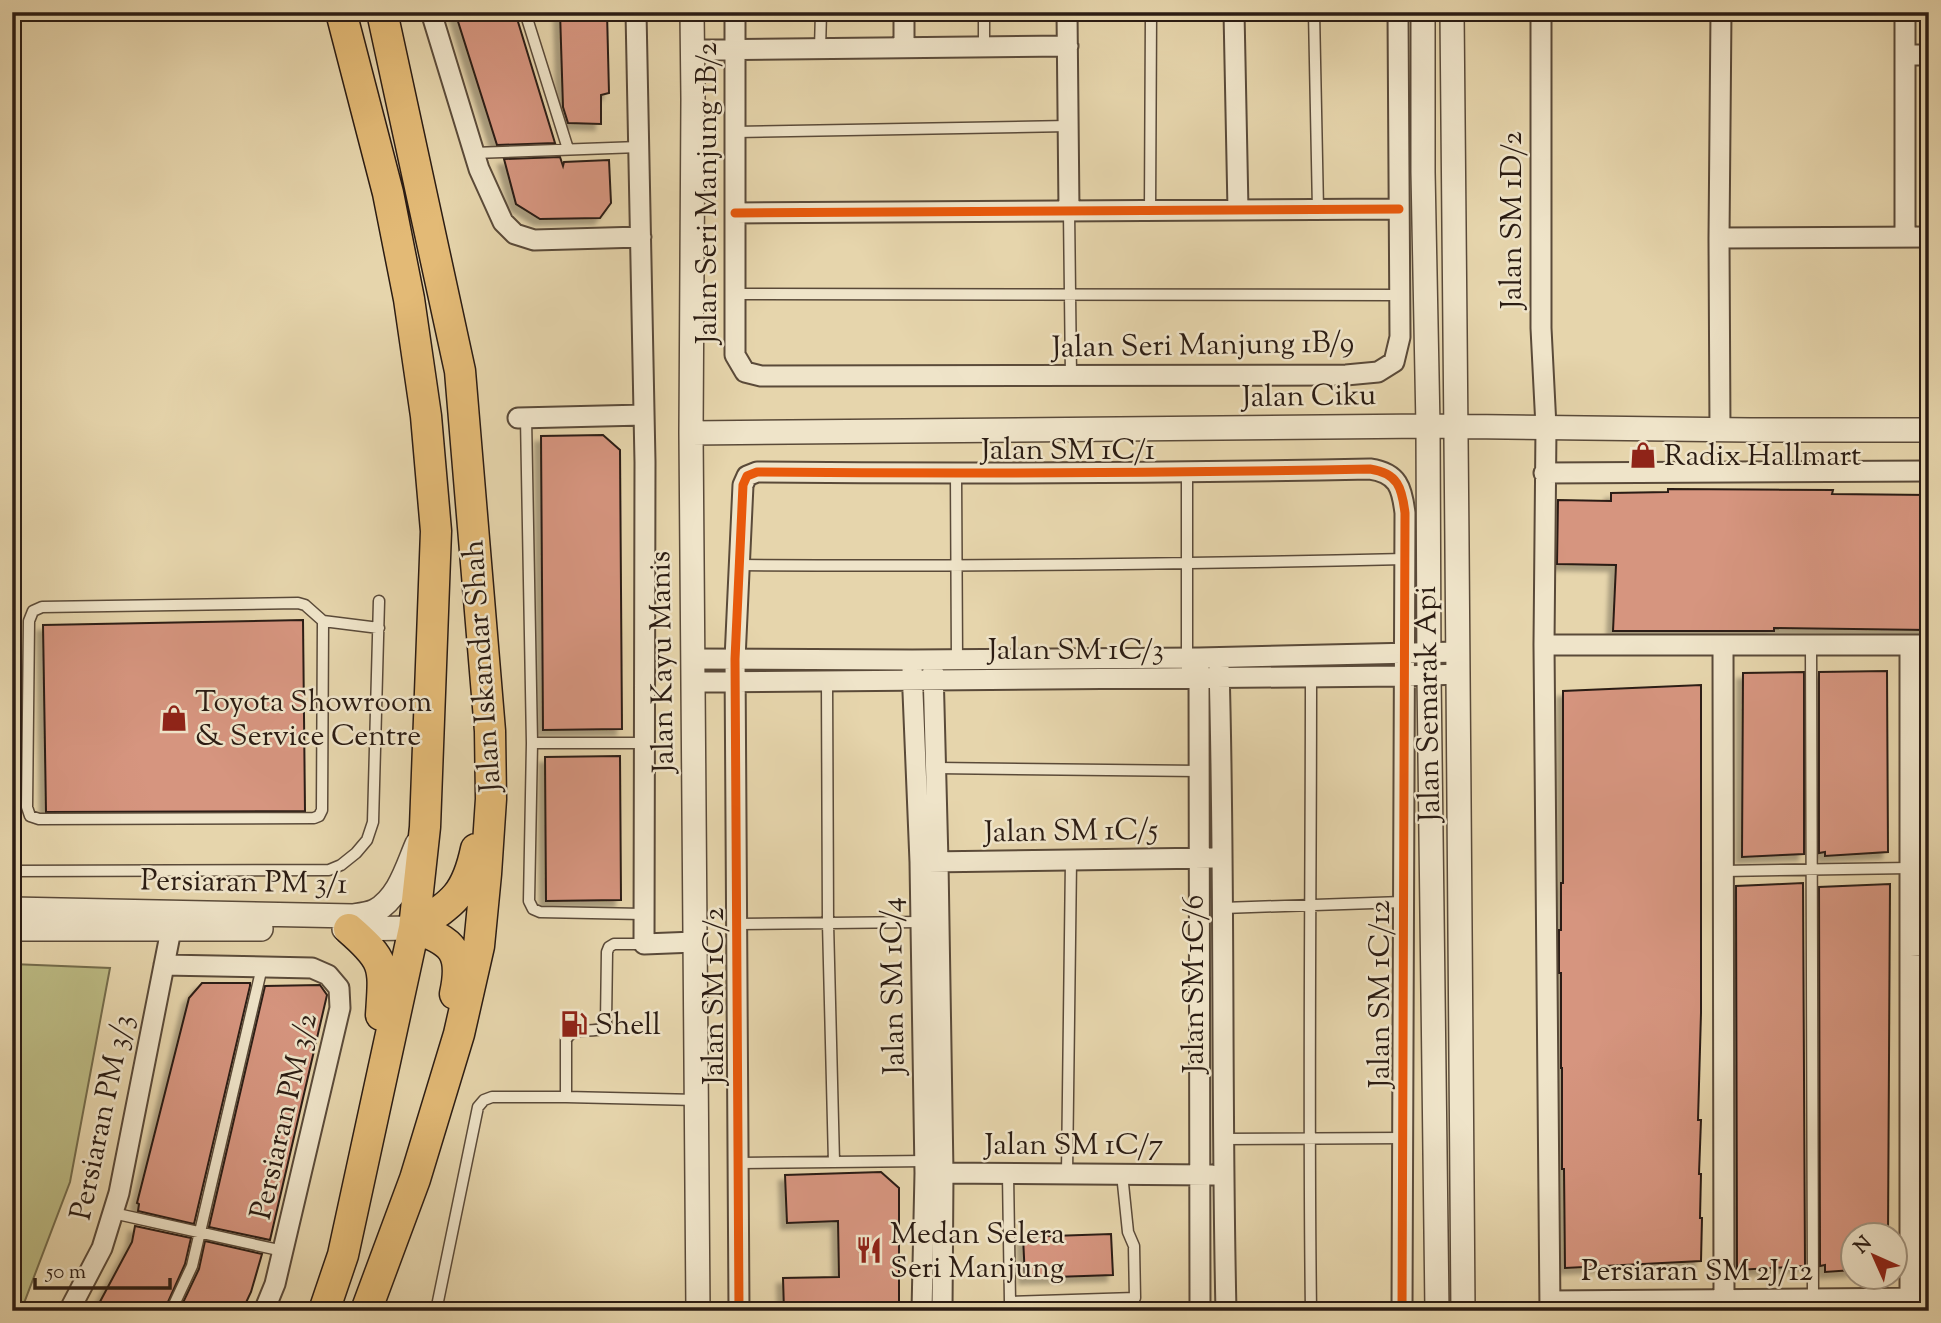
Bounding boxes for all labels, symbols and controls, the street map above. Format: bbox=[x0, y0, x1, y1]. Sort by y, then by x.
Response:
street label: Jalan Seri Manjung 1B/2 bbox=[687, 42, 730, 346]
street label: Jalan SM 1D/2 bbox=[1492, 131, 1535, 311]
street label: Jalan Seri Manjung 1B/9 bbox=[1049, 322, 1355, 371]
street label: Jalan Ciku bbox=[1240, 375, 1377, 420]
street label: Jalan SM 1C/1 bbox=[979, 430, 1155, 473]
place label: Radix Hallmart bbox=[1664, 436, 1861, 479]
shop icon: Radix Hallmart bbox=[1628, 440, 1658, 470]
street label: Jalan Iskandar Shah bbox=[453, 538, 514, 796]
street label: Jalan Kayu Manis bbox=[640, 551, 687, 775]
street label: Jalan Semarak Api bbox=[1406, 586, 1453, 824]
street label: Jalan SM 1C/3 bbox=[986, 630, 1164, 673]
place label: Toyota Showroom & Service Centre bbox=[195, 682, 432, 759]
shop icon: Toyota Showroom & Service Centre bbox=[159, 703, 189, 733]
street label: Jalan SM 1C/5 bbox=[982, 809, 1158, 856]
street label: Persiaran PM 3/1 bbox=[140, 860, 348, 907]
street label: Jalan SM 1C/6 bbox=[1174, 895, 1217, 1075]
street label: Jalan SM 1C/4 bbox=[871, 897, 918, 1077]
street label: Jalan SM 1C/12 bbox=[1360, 900, 1403, 1090]
street label: Jalan SM 1C/2 bbox=[694, 907, 737, 1087]
place label: Shell bbox=[595, 1005, 661, 1048]
street label: Persiaran PM 3/2 bbox=[241, 1009, 330, 1224]
fuel station icon: Shell bbox=[559, 1009, 589, 1039]
street label: Persiaran PM 3/3 bbox=[61, 1011, 146, 1224]
street label: Jalan SM 1C/7 bbox=[983, 1125, 1163, 1168]
place label: Medan Selera Seri Manjung bbox=[890, 1214, 1065, 1291]
north arrow bbox=[1840, 1222, 1910, 1292]
text: N bbox=[1849, 1231, 1879, 1261]
restaurant icon: Medan Selera Seri Manjung bbox=[854, 1235, 884, 1265]
scale bar bbox=[35, 1246, 170, 1290]
street label: Persiaran SM 2J/12 bbox=[1581, 1251, 1813, 1294]
text: 50 m bbox=[45, 1258, 86, 1288]

